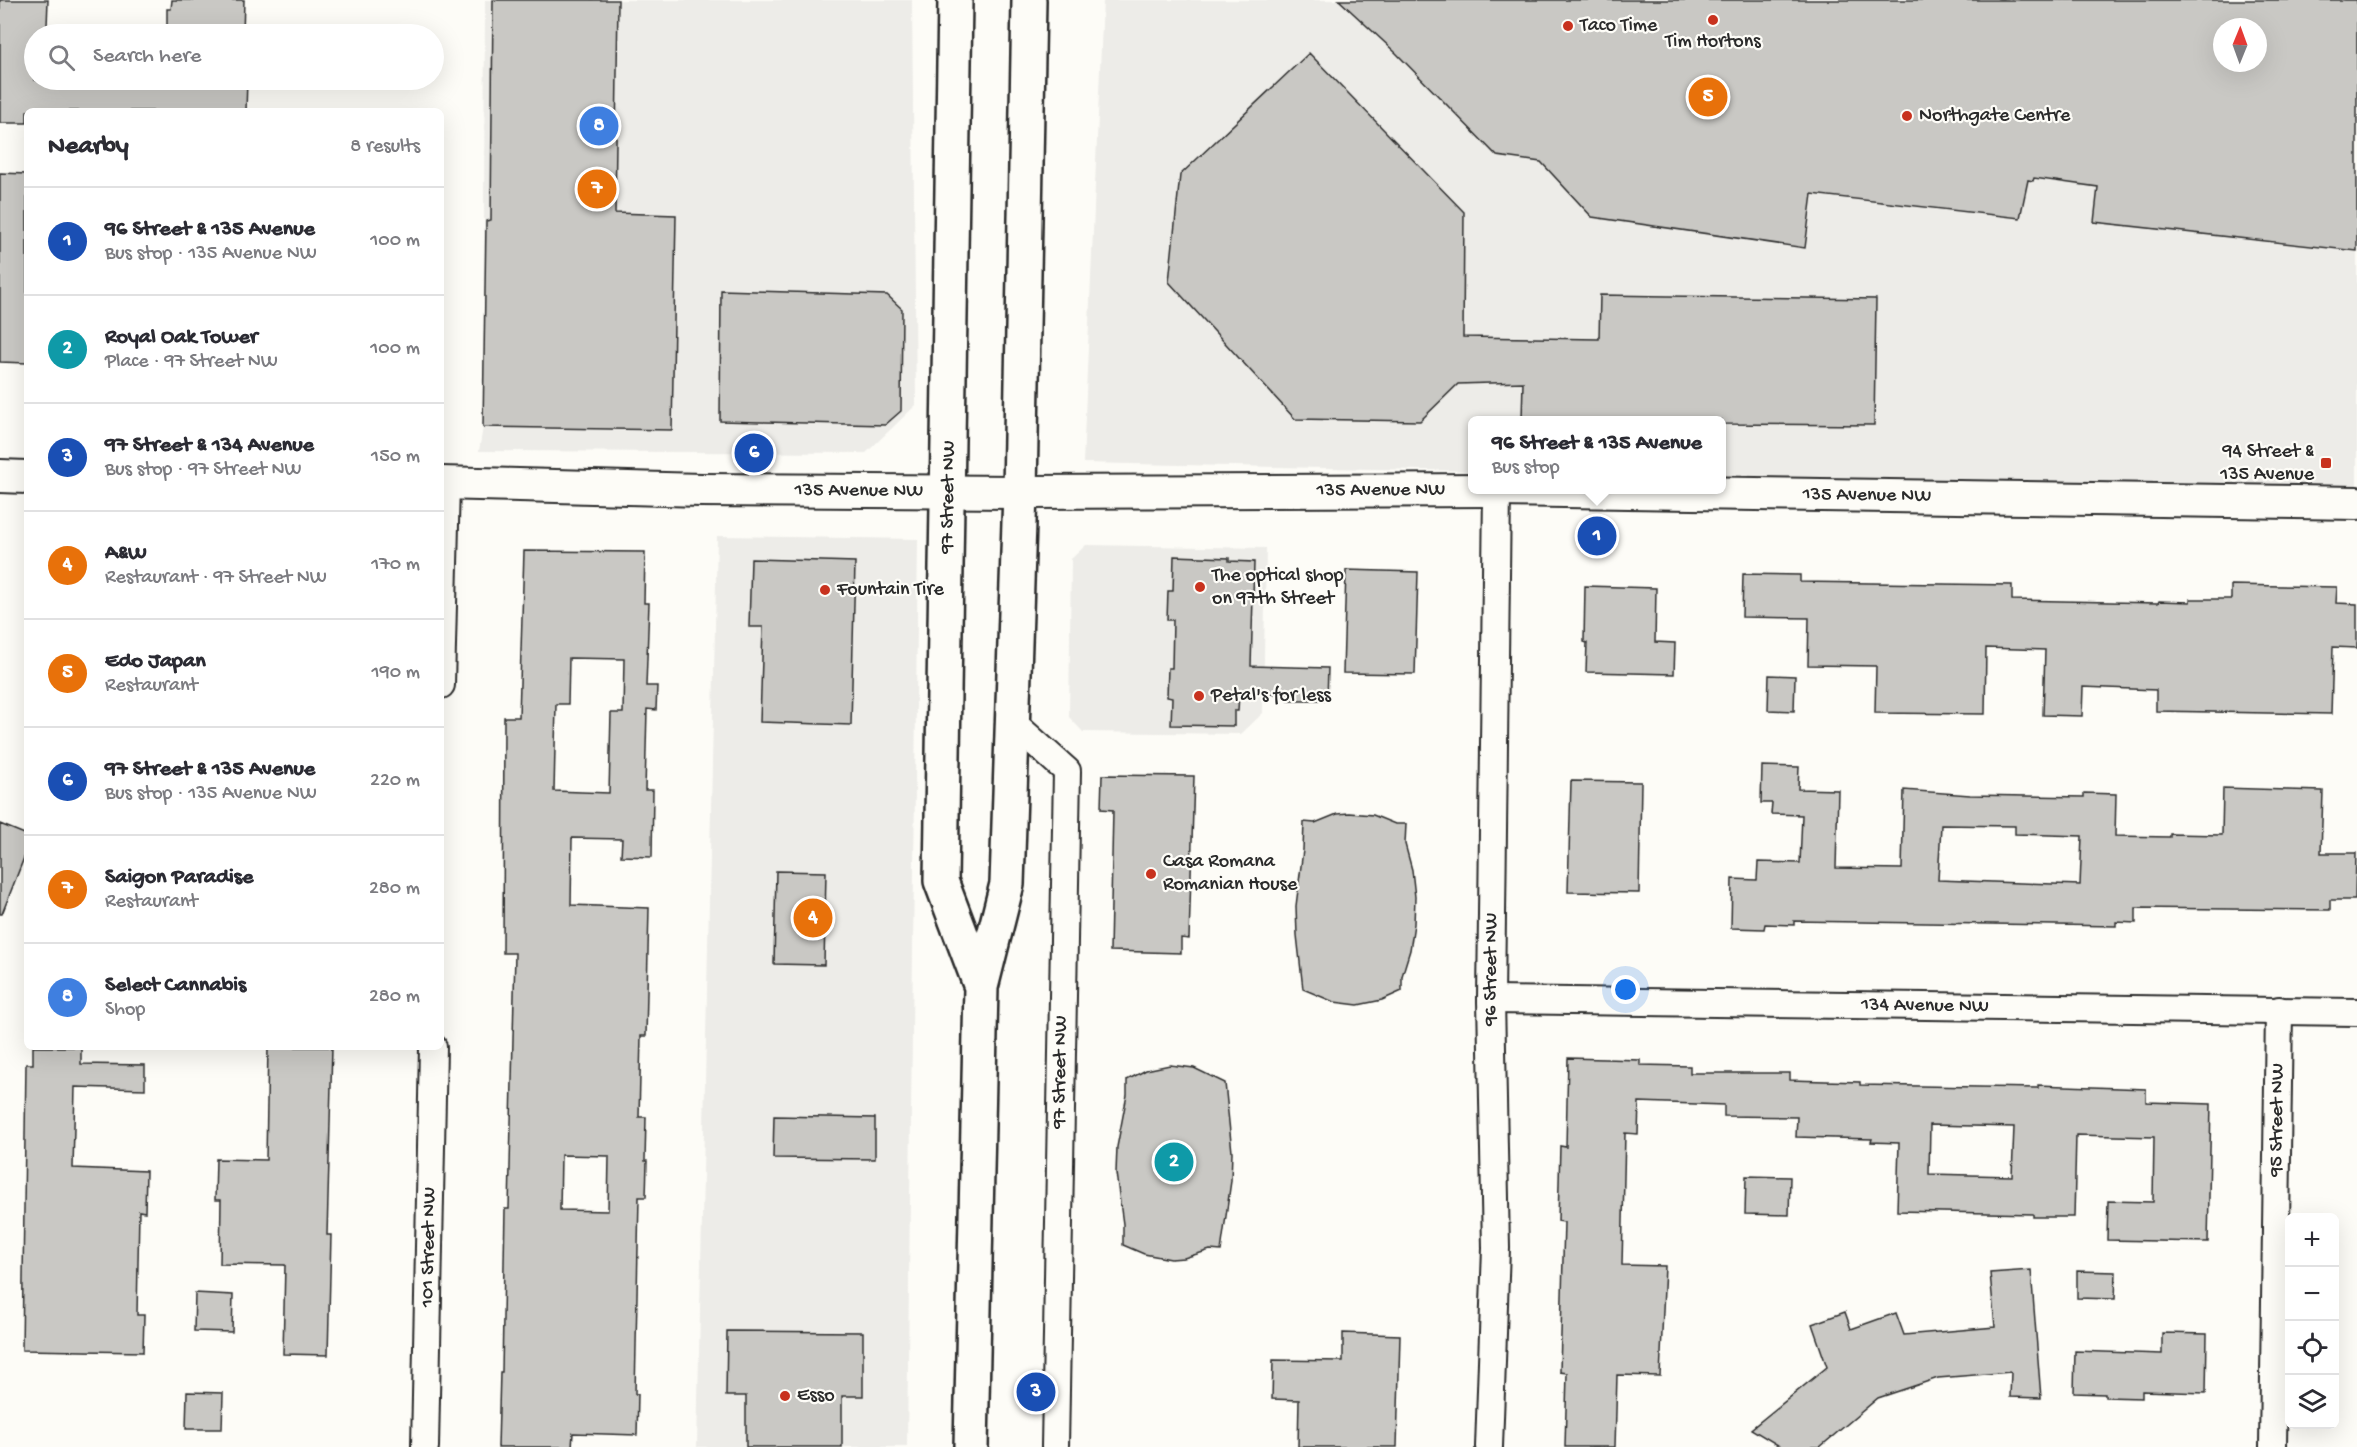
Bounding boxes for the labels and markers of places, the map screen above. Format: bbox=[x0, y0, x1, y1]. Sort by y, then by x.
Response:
marker: Tim Hortons bbox=[1706, 13, 1720, 27]
place label: Taco Time bbox=[1579, 15, 1658, 38]
marker: Taco Time bbox=[1561, 19, 1575, 33]
place label: Tim Hortons bbox=[1664, 31, 1761, 54]
pin: 5 bbox=[1688, 74, 1728, 120]
pin: 8 bbox=[580, 104, 618, 148]
place label: Northgate Centre bbox=[1919, 105, 2071, 128]
marker: Northgate Centre bbox=[1900, 109, 1914, 123]
pin: 7 bbox=[578, 166, 616, 212]
pin: 6 bbox=[734, 430, 774, 476]
place label: 94 Street & 135 Avenue bbox=[2219, 441, 2315, 487]
marker: 94 Street & 135 Avenue bbox=[2319, 456, 2333, 470]
pin: 1 bbox=[1578, 514, 1616, 558]
place label: The optical shop on 97th Street bbox=[1211, 565, 1344, 611]
place label: Fountain Tire bbox=[836, 579, 944, 602]
marker: The optical shop on 97th Street bbox=[1193, 580, 1207, 594]
marker: Fountain Tire bbox=[818, 583, 832, 597]
place label: Petal's for less bbox=[1210, 685, 1332, 708]
marker: Petal's for less bbox=[1192, 689, 1206, 703]
place label: Casa Romana Romanian House bbox=[1163, 851, 1298, 897]
marker: Casa Romana Romanian House bbox=[1144, 867, 1158, 881]
pin: 4 bbox=[794, 896, 832, 940]
pin: 2 bbox=[1154, 1140, 1194, 1184]
pin: 3 bbox=[1016, 1370, 1056, 1414]
place label: Esso bbox=[797, 1385, 835, 1408]
marker: Esso bbox=[778, 1389, 792, 1403]

